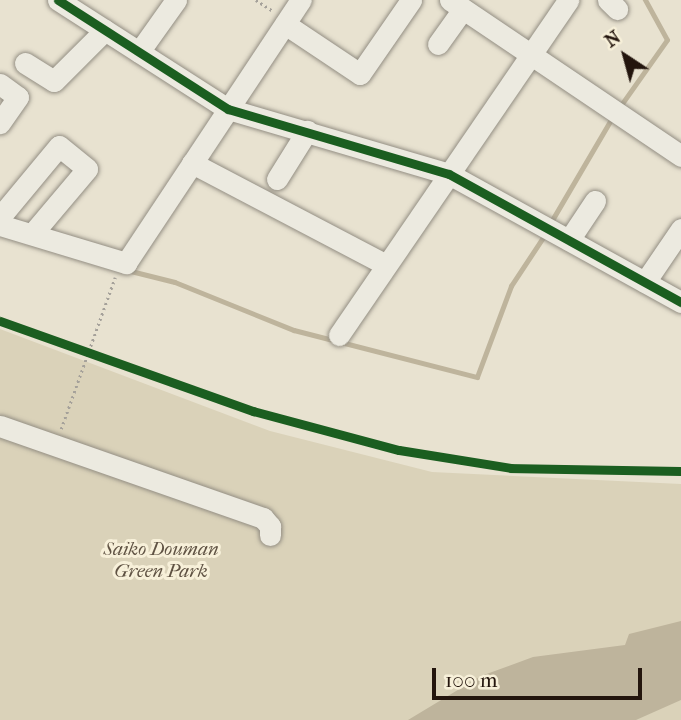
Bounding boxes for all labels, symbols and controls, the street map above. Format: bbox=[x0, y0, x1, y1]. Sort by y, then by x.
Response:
north arrow bbox=[590, 21, 660, 91]
text: N bbox=[600, 26, 625, 52]
park label: Saiko Douman Green Park bbox=[103, 539, 219, 583]
scale bar bbox=[436, 654, 646, 698]
text: 100 m bbox=[445, 668, 498, 692]

